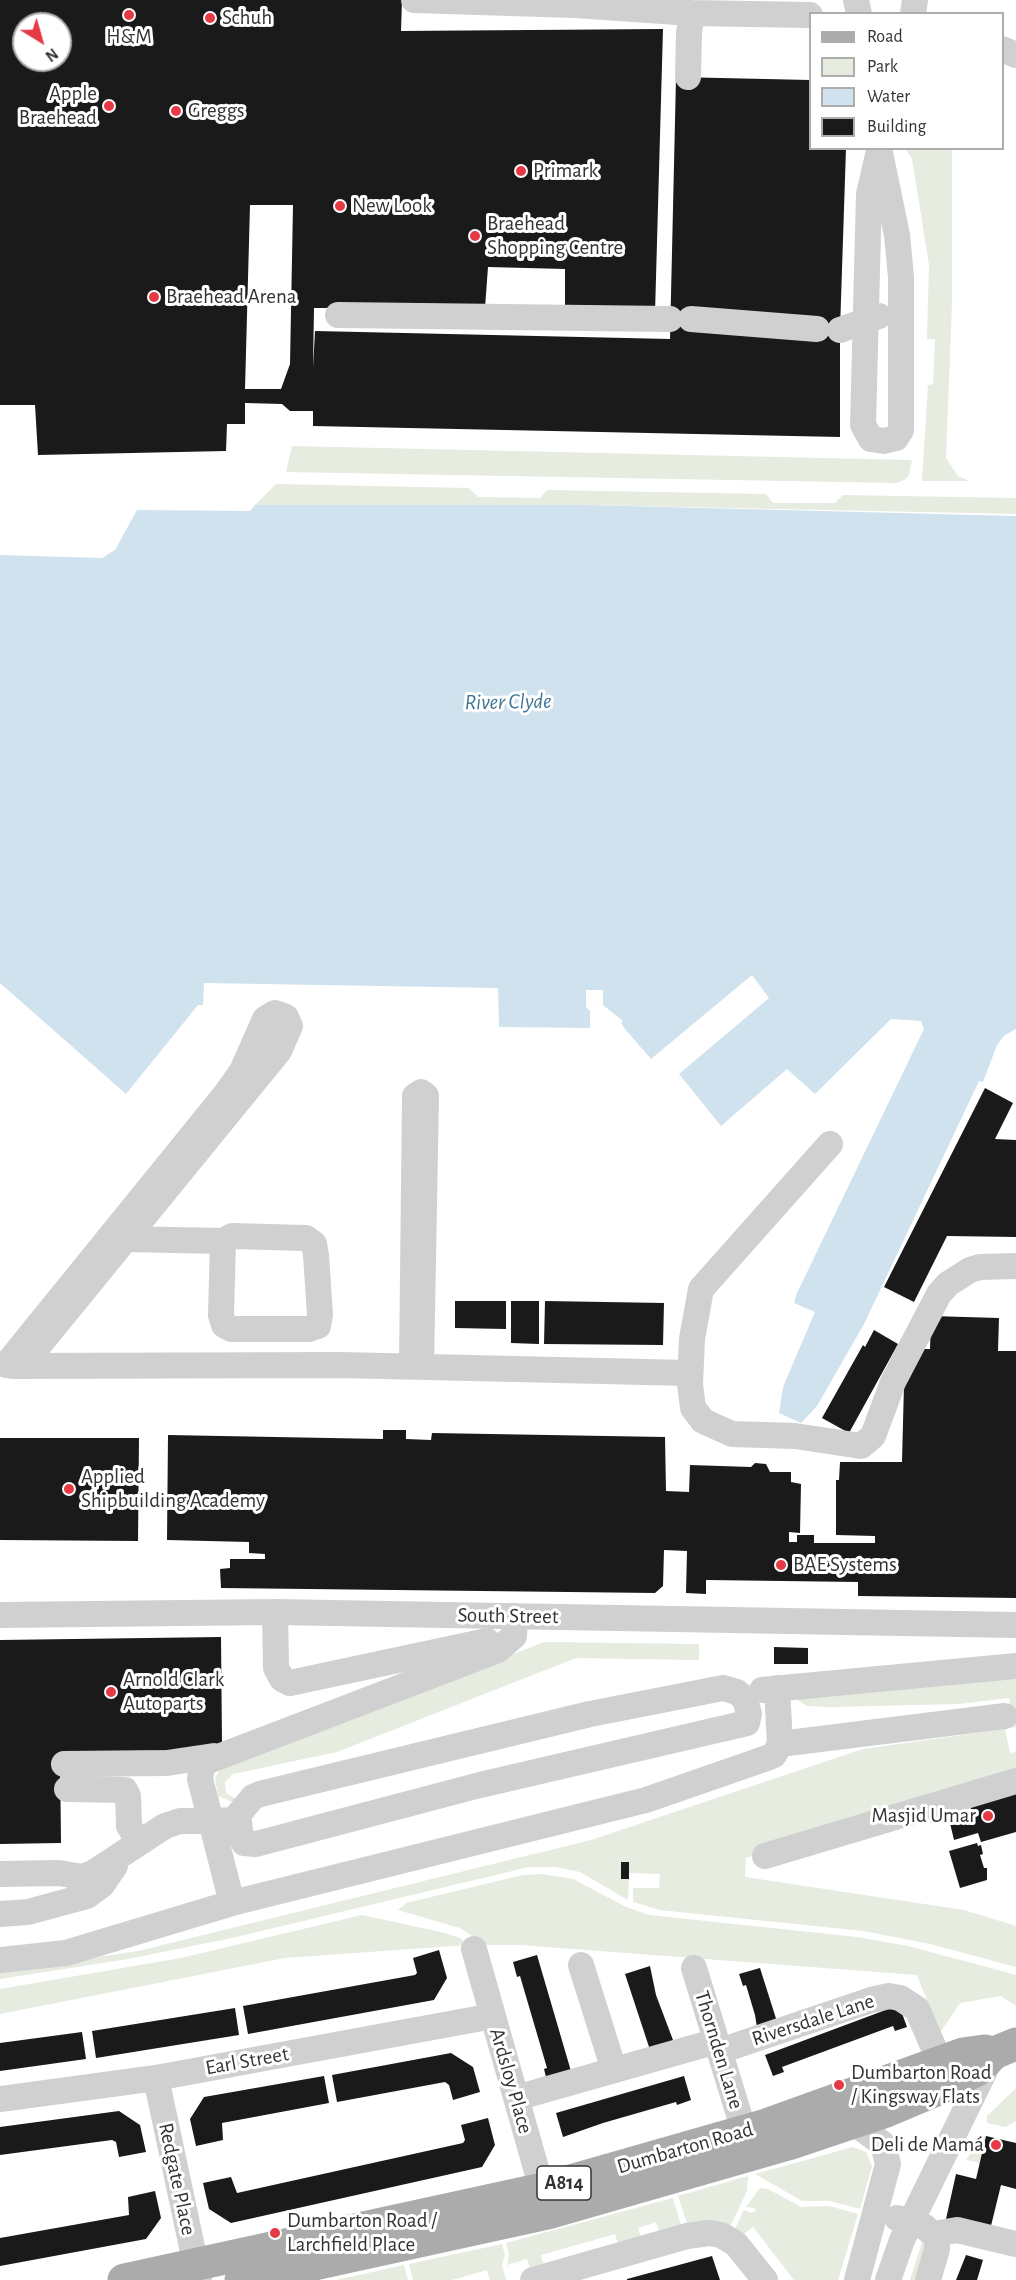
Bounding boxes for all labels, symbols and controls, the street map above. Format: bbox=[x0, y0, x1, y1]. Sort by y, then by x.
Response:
place label: Schuh bbox=[222, 5, 272, 31]
marker: H&M bbox=[122, 8, 136, 22]
marker: Schuh bbox=[203, 11, 217, 25]
north arrow bbox=[12, 12, 72, 72]
legend bbox=[809, 12, 1004, 150]
place label: H&M bbox=[106, 24, 152, 50]
text: Road bbox=[867, 28, 903, 46]
text: N bbox=[42, 45, 61, 65]
text: Park bbox=[867, 58, 898, 76]
place label: Apple Braehead bbox=[19, 81, 97, 131]
text: Water bbox=[867, 88, 910, 106]
place label: Greggs bbox=[188, 98, 245, 124]
marker: Apple Braehead bbox=[102, 99, 116, 113]
marker: Greggs bbox=[169, 104, 183, 118]
text: Building bbox=[867, 118, 926, 136]
place label: Primark bbox=[533, 158, 598, 184]
marker: Primark bbox=[514, 164, 528, 178]
place label: New Look bbox=[352, 193, 432, 219]
marker: New Look bbox=[333, 199, 347, 213]
place label: Braehead Shopping Centre bbox=[487, 211, 623, 261]
marker: Braehead Shopping Centre bbox=[468, 229, 482, 243]
place label: Braehead Arena bbox=[166, 284, 297, 310]
marker: Braehead Arena bbox=[147, 290, 161, 304]
water label: River Clyde bbox=[464, 688, 552, 716]
place label: Applied Shipbuilding Academy bbox=[81, 1464, 265, 1514]
marker: Applied Shipbuilding Academy bbox=[62, 1482, 76, 1496]
place label: BAE Systems bbox=[793, 1552, 897, 1578]
marker: BAE Systems bbox=[774, 1558, 788, 1572]
street label: South Street bbox=[457, 1603, 559, 1629]
place label: Arnold Clark Autoparts bbox=[123, 1667, 224, 1717]
marker: Arnold Clark Autoparts bbox=[104, 1685, 118, 1699]
place label: Masjid Umar bbox=[871, 1803, 976, 1829]
marker: Masjid Umar bbox=[981, 1809, 995, 1823]
street label: Thornden Lane bbox=[689, 1988, 749, 2112]
street label: Riversdale Lane bbox=[749, 1988, 877, 2052]
street label: Ardsloy Place bbox=[484, 2025, 538, 2137]
street label: Earl Street bbox=[203, 2041, 291, 2081]
place label: Dumbarton Road / Kingsway Flats bbox=[851, 2060, 992, 2110]
marker: Dumbarton Road / Kingsway Flats bbox=[832, 2078, 846, 2092]
street label: Dumbarton Road bbox=[614, 2117, 756, 2179]
street label: Redgate Place bbox=[153, 2121, 201, 2237]
place label: Deli de Mamá bbox=[871, 2132, 984, 2158]
marker: Deli de Mamá bbox=[989, 2138, 1003, 2152]
road number: A814 bbox=[537, 2166, 591, 2200]
place label: Dumbarton Road / Larchfield Place bbox=[287, 2208, 437, 2258]
marker: Dumbarton Road / Larchfield Place bbox=[268, 2226, 282, 2240]

